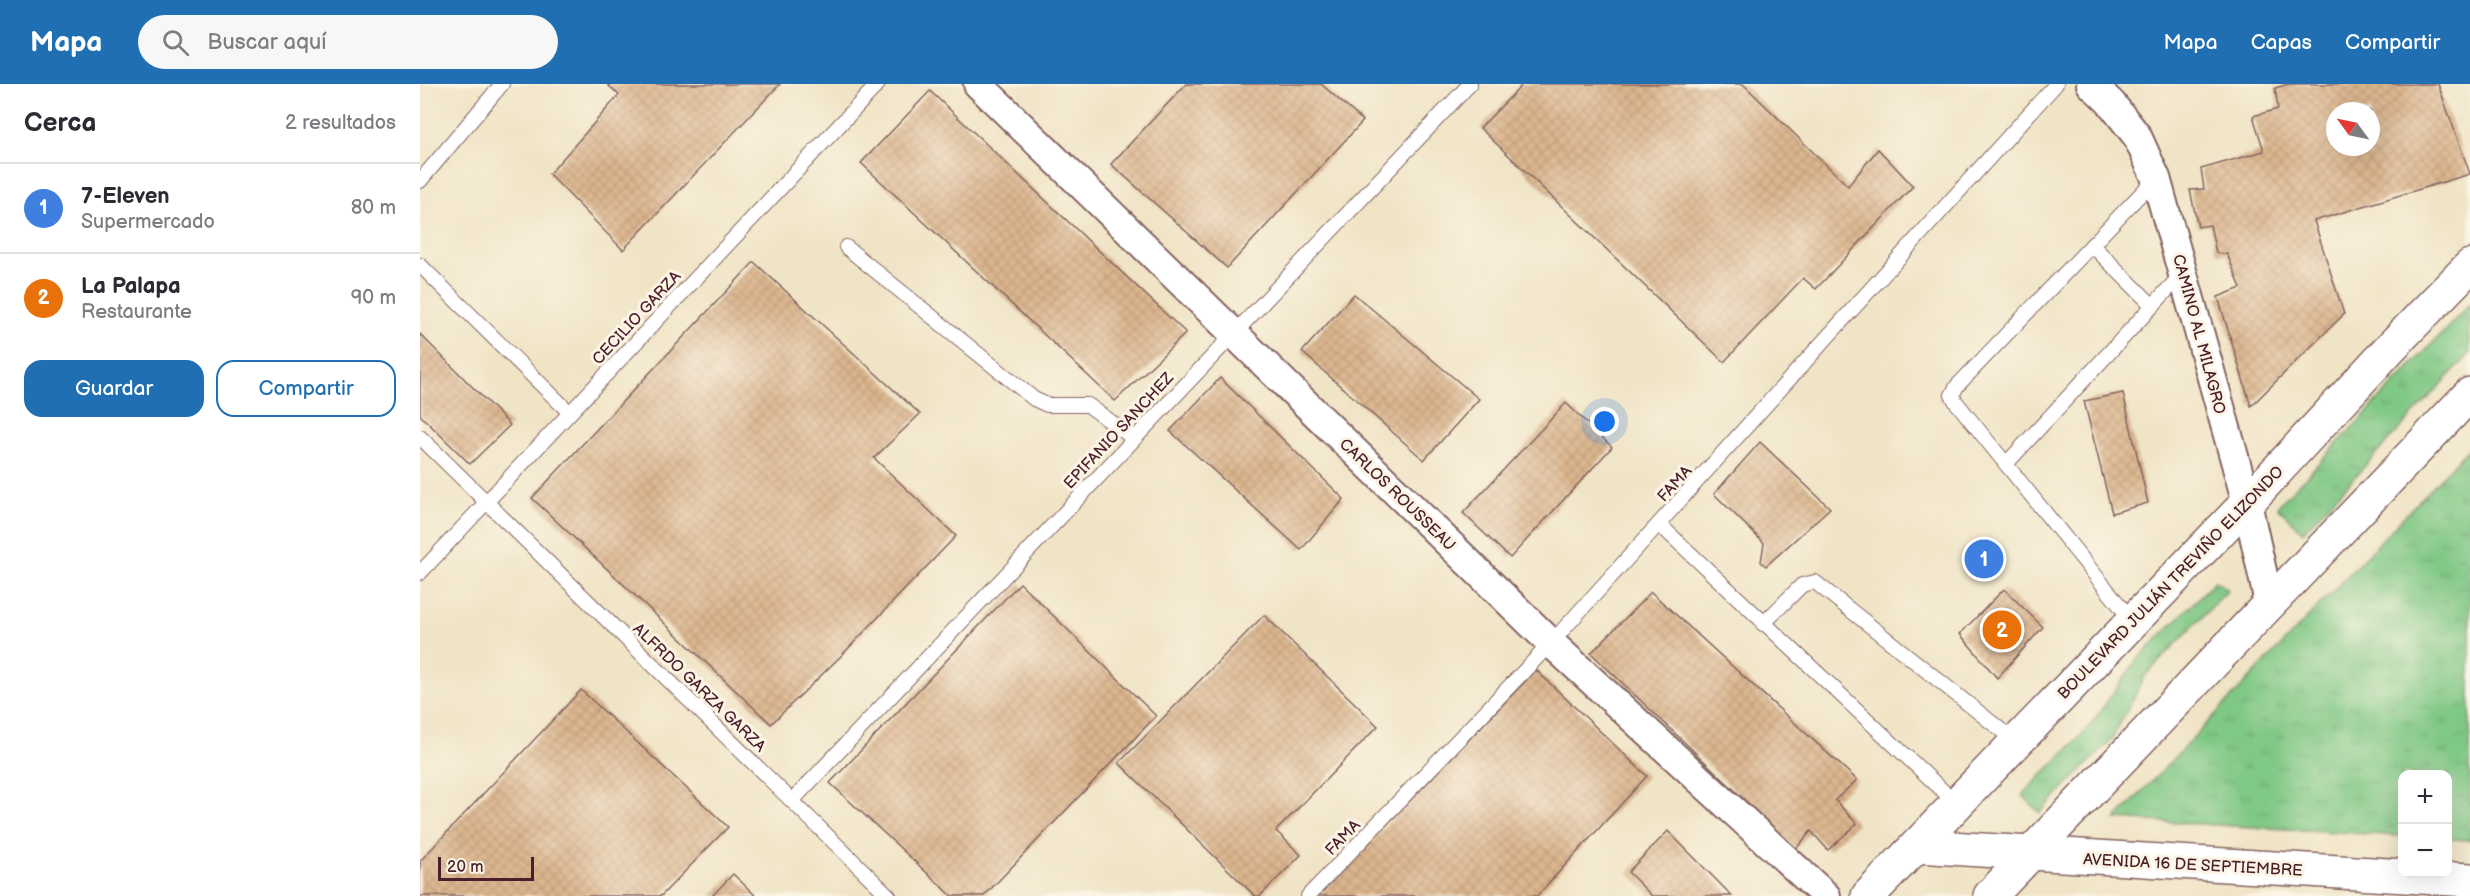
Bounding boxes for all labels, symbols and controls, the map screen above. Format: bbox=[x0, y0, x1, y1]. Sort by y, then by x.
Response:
search box bbox=[138, 15, 558, 69]
text: Mapa bbox=[30, 26, 102, 59]
icon: search bbox=[159, 26, 192, 59]
text: Buscar aquí bbox=[207, 29, 326, 56]
text: Mapa bbox=[2164, 30, 2218, 55]
text: Capas bbox=[2251, 30, 2312, 55]
text: Compartir bbox=[2345, 30, 2440, 55]
north arrow bbox=[2326, 102, 2380, 156]
text: Cerca bbox=[24, 108, 96, 139]
text: 2 resultados bbox=[285, 111, 396, 135]
text: 7-Eleven bbox=[81, 183, 170, 210]
text: 1 bbox=[39, 196, 48, 220]
text: 80 m bbox=[351, 196, 396, 220]
text: Supermercado bbox=[81, 210, 215, 234]
street label: CAMINO AL MILAGRO bbox=[2168, 252, 2229, 416]
street label: CECILIO GARZA bbox=[589, 267, 686, 369]
text: La Palapa bbox=[81, 273, 181, 300]
text: 2 bbox=[38, 286, 49, 310]
text: 90 m bbox=[351, 286, 396, 310]
text: Restaurante bbox=[81, 300, 192, 324]
button: Guardar bbox=[24, 360, 204, 417]
button: Compartir bbox=[216, 360, 396, 417]
street label: EPIFANIO SANCHEZ bbox=[1060, 369, 1178, 493]
your location bbox=[1590, 407, 1619, 436]
street label: CARLOS ROUSSEAU bbox=[1335, 435, 1459, 555]
street label: BOULEVARD JULIÁN TREVIÑO ELIZONDO bbox=[2053, 461, 2288, 704]
street label: FAMA bbox=[1654, 462, 1696, 506]
pin: 1 bbox=[1964, 536, 2004, 582]
pin: 2 bbox=[1982, 608, 2022, 652]
street label: ALFRDO GARZA GARZA bbox=[629, 620, 769, 757]
map controls bbox=[2398, 770, 2452, 878]
button: + bbox=[2398, 770, 2452, 824]
street label: FAMA bbox=[1322, 816, 1365, 860]
button: − bbox=[2398, 824, 2452, 878]
street label: AVENIDA 16 DE SEPTIEMBRE bbox=[2083, 850, 2303, 881]
scale bar bbox=[438, 854, 534, 882]
text: 20 m bbox=[447, 858, 483, 877]

